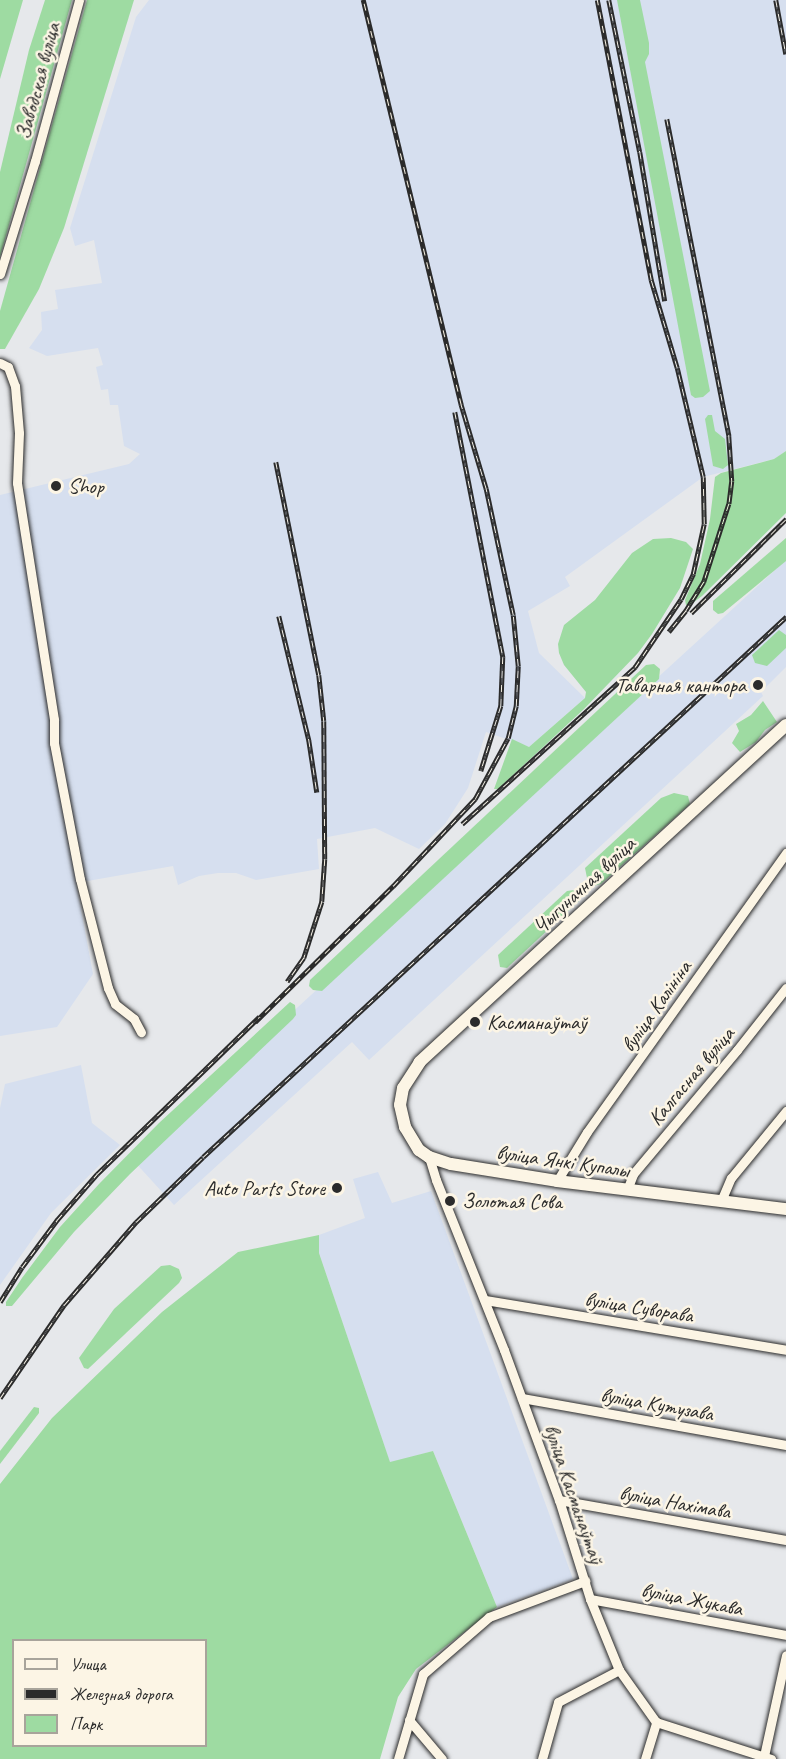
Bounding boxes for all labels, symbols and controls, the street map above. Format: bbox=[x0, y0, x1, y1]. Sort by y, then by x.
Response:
street label: Заводская вуліца bbox=[10, 20, 66, 142]
place label: Shop bbox=[68, 473, 104, 499]
marker: Shop bbox=[49, 479, 63, 493]
place label: Таварная кантора bbox=[615, 672, 746, 698]
marker: Таварная кантора bbox=[751, 678, 765, 692]
street label: Чыгуначная вуліца bbox=[528, 831, 640, 939]
street label: вуліца Калініна bbox=[615, 955, 697, 1057]
place label: Касманаўтаў bbox=[487, 1009, 587, 1035]
marker: Касманаўтаў bbox=[468, 1015, 482, 1029]
street label: Калгасная вуліца bbox=[643, 1022, 739, 1130]
street label: вуліца Янкі Купалы bbox=[495, 1139, 631, 1183]
place label: Auto Parts Store bbox=[203, 1175, 325, 1201]
marker: Auto Parts Store bbox=[330, 1181, 344, 1195]
place label: Золотая Сова bbox=[462, 1188, 561, 1214]
marker: Золотая Сова bbox=[443, 1194, 457, 1208]
street label: вуліца Суворава bbox=[583, 1286, 695, 1328]
street label: вуліца Кутузава bbox=[600, 1382, 714, 1426]
street label: вуліца Касманаўтаў bbox=[538, 1421, 610, 1567]
street label: вуліца Нахімава bbox=[617, 1480, 733, 1524]
street label: вуліца Жукава bbox=[640, 1577, 744, 1621]
legend bbox=[12, 1639, 207, 1747]
text: Улица bbox=[70, 1653, 106, 1675]
text: Железная дорога bbox=[70, 1683, 173, 1705]
text: Парк bbox=[70, 1713, 102, 1735]

